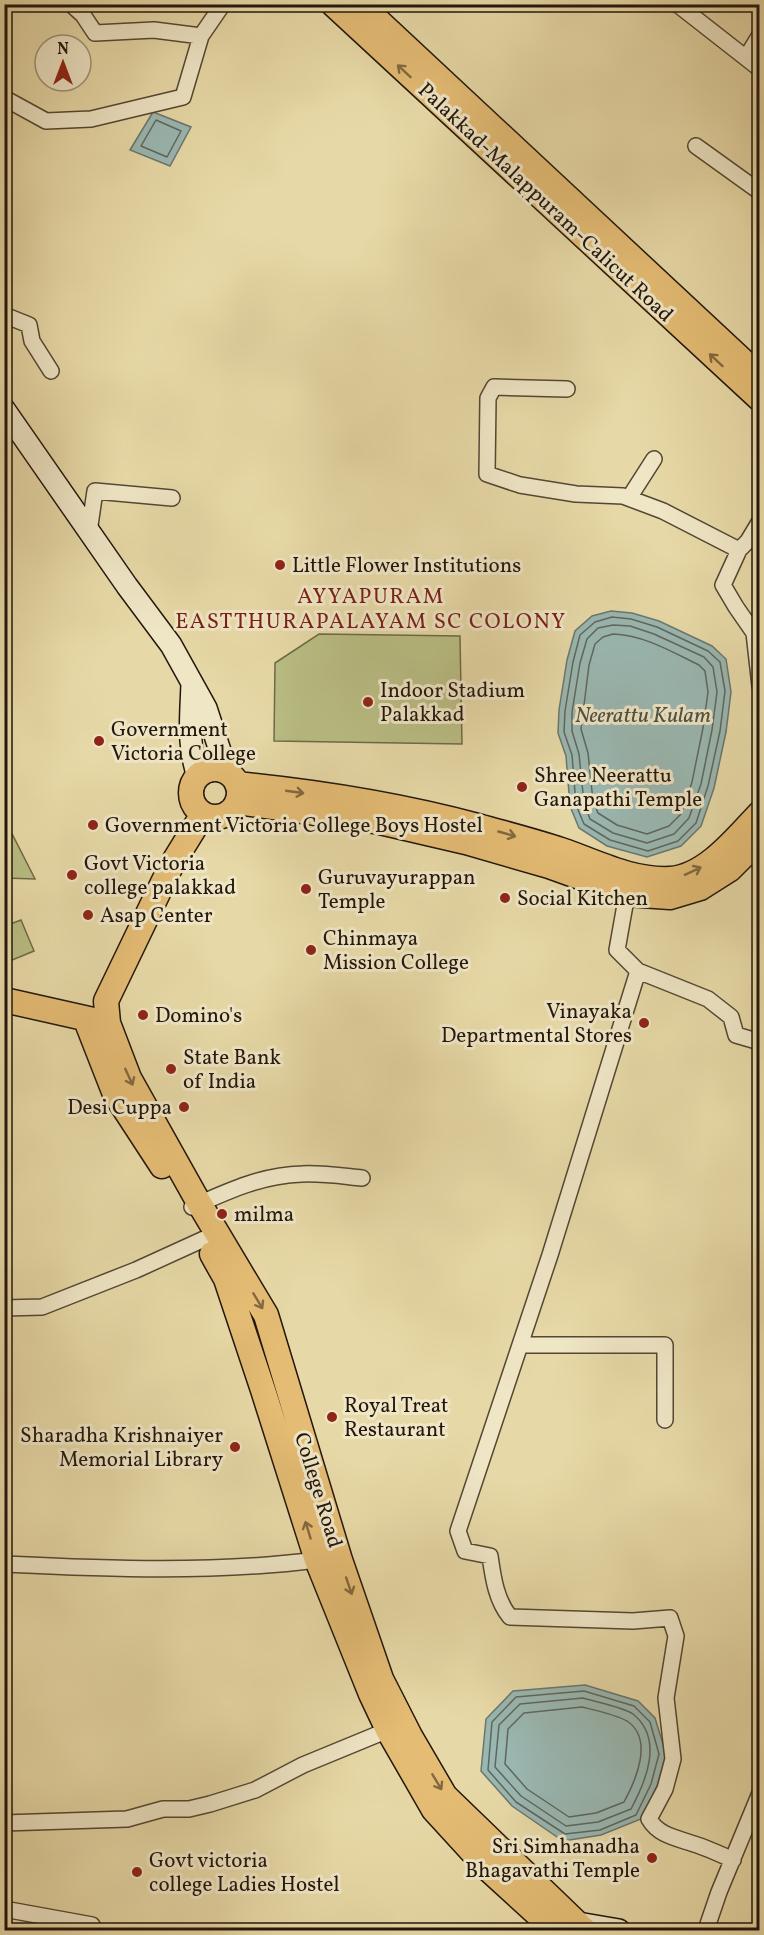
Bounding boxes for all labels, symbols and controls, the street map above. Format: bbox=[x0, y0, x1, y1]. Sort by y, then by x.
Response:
north arrow bbox=[33, 33, 93, 93]
text: N bbox=[57, 39, 69, 61]
one-way arrow bbox=[396, 63, 411, 78]
street label: Palakkad-Malappuram-Calicut Road bbox=[411, 77, 679, 330]
one-way arrow bbox=[709, 353, 724, 367]
place label: Little Flower Institutions bbox=[292, 552, 521, 581]
marker: Little Flower Institutions bbox=[273, 558, 287, 572]
district label: AYYAPURAM EASTTHURAPALAYAM SC COLONY bbox=[175, 582, 567, 638]
place label: Indoor Stadium Palakkad bbox=[380, 677, 525, 730]
marker: Indoor Stadium Palakkad bbox=[361, 695, 375, 709]
water label: Neerattu Kulam bbox=[575, 701, 711, 732]
place label: Government Victoria College bbox=[111, 716, 256, 769]
marker: Government Victoria College bbox=[92, 734, 106, 748]
place label: Shree Neerattu Ganapathi Temple bbox=[534, 762, 702, 815]
marker: Shree Neerattu Ganapathi Temple bbox=[515, 780, 529, 794]
one-way arrow bbox=[285, 786, 305, 797]
place label: Government Victoria College Boys Hostel bbox=[105, 812, 483, 841]
marker: Government Victoria College Boys Hostel bbox=[86, 818, 100, 832]
one-way arrow bbox=[497, 829, 516, 840]
place label: Govt Victoria college palakkad bbox=[84, 850, 236, 903]
place label: Guruvayurappan Temple bbox=[318, 864, 476, 917]
one-way arrow bbox=[684, 865, 702, 876]
marker: Govt Victoria college palakkad bbox=[65, 868, 79, 882]
marker: Guruvayurappan Temple bbox=[299, 882, 313, 896]
place label: Social Kitchen bbox=[517, 885, 648, 914]
marker: Social Kitchen bbox=[498, 891, 512, 905]
place label: Asap Center bbox=[100, 902, 213, 931]
marker: Asap Center bbox=[81, 908, 95, 922]
place label: Chinmaya Mission College bbox=[323, 925, 469, 978]
marker: Chinmaya Mission College bbox=[304, 943, 318, 957]
place label: Vinayaka Departmental Stores bbox=[441, 998, 632, 1051]
place label: Domino's bbox=[155, 1002, 242, 1031]
marker: Domino's bbox=[136, 1008, 150, 1022]
marker: Vinayaka Departmental Stores bbox=[637, 1016, 651, 1030]
place label: State Bank of India bbox=[183, 1044, 281, 1097]
marker: State Bank of India bbox=[164, 1062, 178, 1076]
one-way arrow bbox=[124, 1068, 136, 1086]
place label: Desi Cuppa bbox=[67, 1094, 172, 1123]
marker: Desi Cuppa bbox=[177, 1100, 191, 1114]
place label: milma bbox=[234, 1201, 294, 1230]
marker: milma bbox=[215, 1207, 229, 1221]
one-way arrow bbox=[252, 1292, 264, 1309]
place label: Royal Treat Restaurant bbox=[344, 1392, 448, 1445]
marker: Royal Treat Restaurant bbox=[325, 1410, 339, 1424]
place label: Sharadha Krishnaiyer Memorial Library bbox=[20, 1422, 224, 1475]
street label: College Road bbox=[286, 1429, 349, 1552]
marker: Sharadha Krishnaiyer Memorial Library bbox=[228, 1440, 242, 1454]
one-way arrow bbox=[302, 1521, 313, 1540]
one-way arrow bbox=[345, 1576, 356, 1595]
one-way arrow bbox=[432, 1773, 443, 1791]
place label: Sri Simhanadha Bhagavathi Temple bbox=[465, 1833, 640, 1886]
place label: Govt victoria college Ladies Hostel bbox=[149, 1847, 340, 1900]
marker: Sri Simhanadha Bhagavathi Temple bbox=[645, 1851, 659, 1865]
marker: Govt victoria college Ladies Hostel bbox=[130, 1865, 144, 1879]

